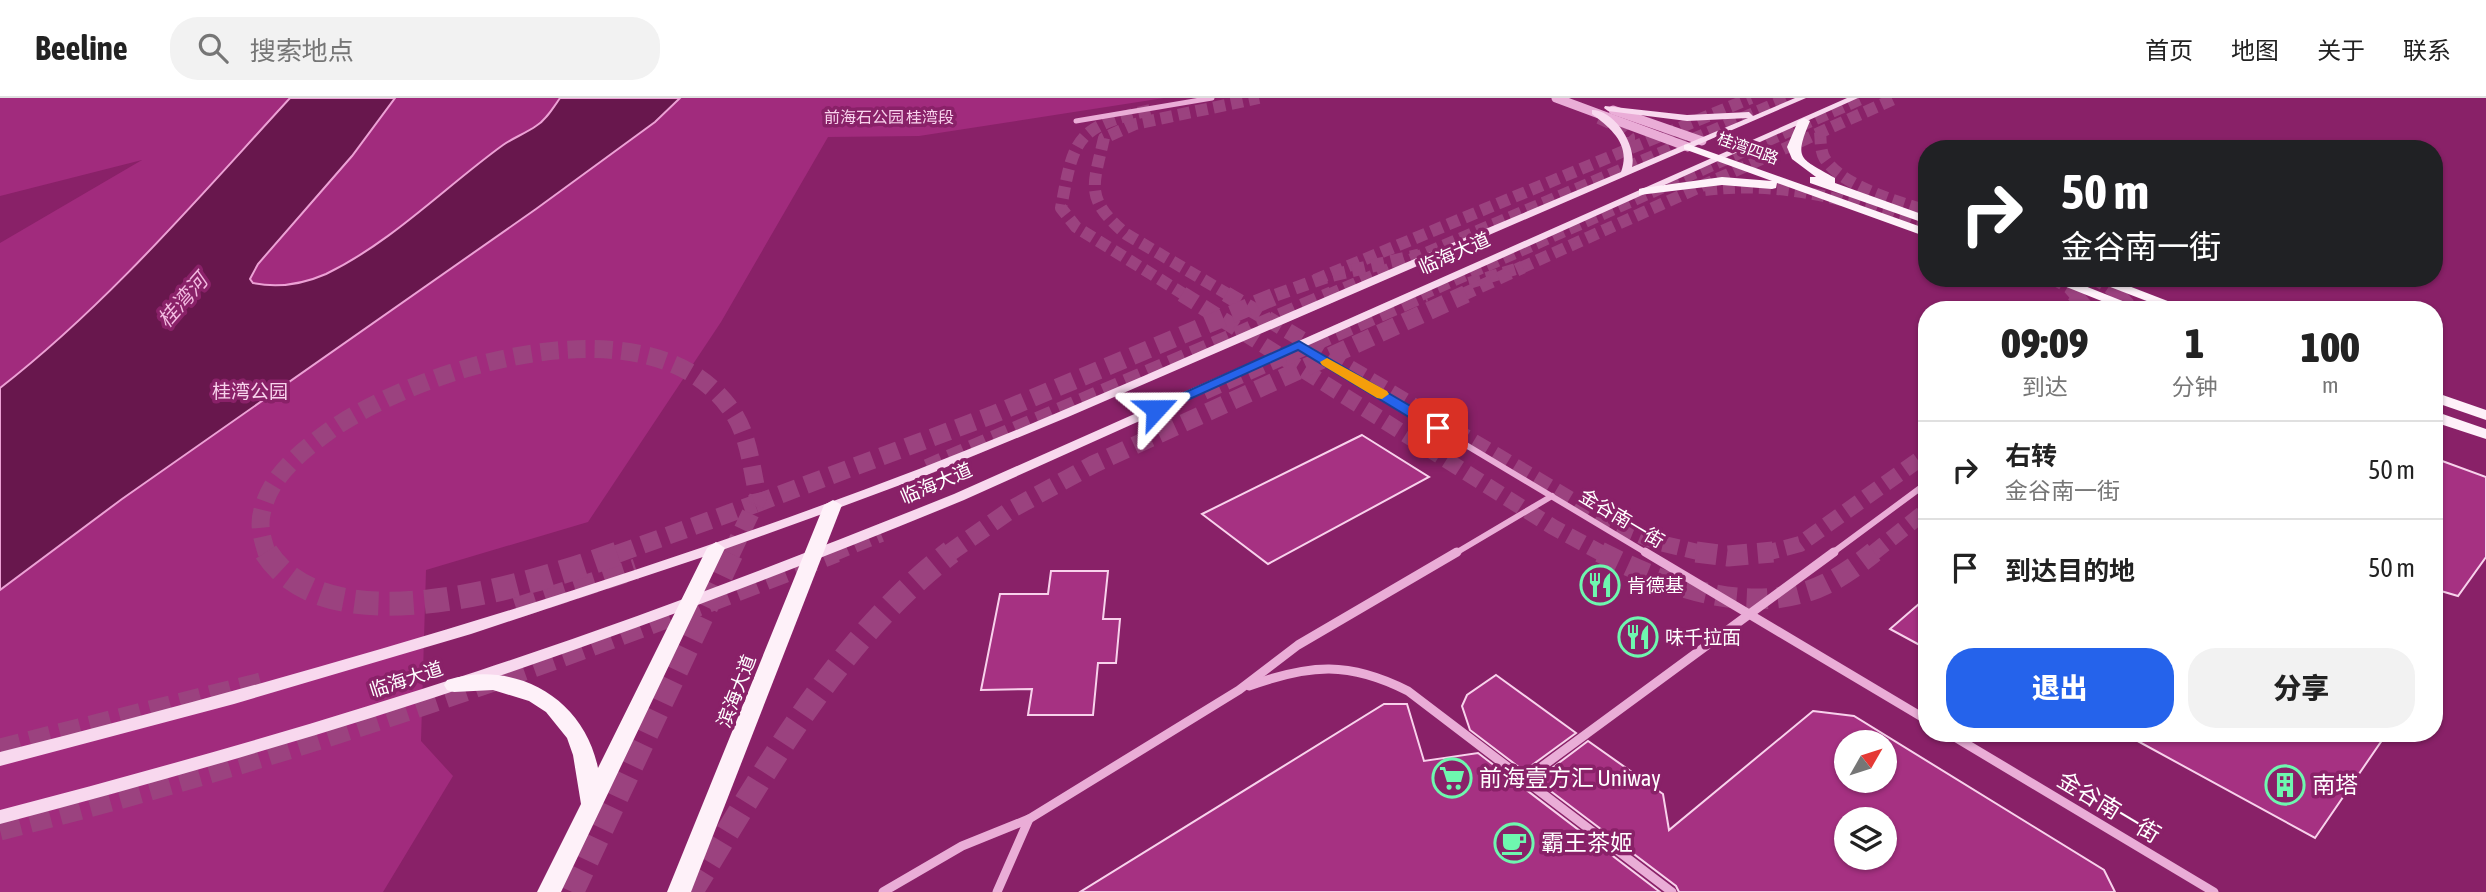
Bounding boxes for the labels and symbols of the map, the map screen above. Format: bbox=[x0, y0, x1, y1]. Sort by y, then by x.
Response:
park label: 前海石公园 桂湾段 bbox=[824, 108, 954, 126]
street label: 桂湾四路 bbox=[1715, 129, 1781, 167]
street label: 临海大道 bbox=[1415, 227, 1493, 279]
water label: 桂湾河 bbox=[152, 265, 214, 332]
position arrow bbox=[1119, 372, 1193, 446]
park label: 桂湾公园 bbox=[212, 380, 288, 402]
pin bbox=[1408, 398, 1468, 458]
street label: 临海大道 bbox=[897, 458, 975, 508]
street label: 金谷南一街 bbox=[1576, 484, 1668, 552]
restaurant icon: 肯德基 bbox=[1579, 564, 1621, 606]
place label: 肯德基 bbox=[1627, 574, 1684, 596]
restaurant icon: 味千拉面 bbox=[1617, 616, 1659, 658]
place label: 味千拉面 bbox=[1665, 626, 1741, 648]
street label: 滨海大道 bbox=[712, 652, 760, 730]
street label: 临海大道 bbox=[366, 657, 446, 701]
north arrow bbox=[1834, 730, 1897, 793]
supermarket icon: 前海壹方汇 Uniway bbox=[1431, 757, 1473, 799]
building icon: 南塔 bbox=[2264, 764, 2306, 806]
place label: 前海壹方汇 Uniway bbox=[1479, 765, 1661, 791]
street label: 金谷南一街 bbox=[2053, 766, 2165, 848]
place label: 南塔 bbox=[2312, 772, 2358, 798]
cafe icon: 霸王茶姬 bbox=[1493, 822, 1535, 864]
place label: 霸王茶姬 bbox=[1541, 830, 1633, 856]

